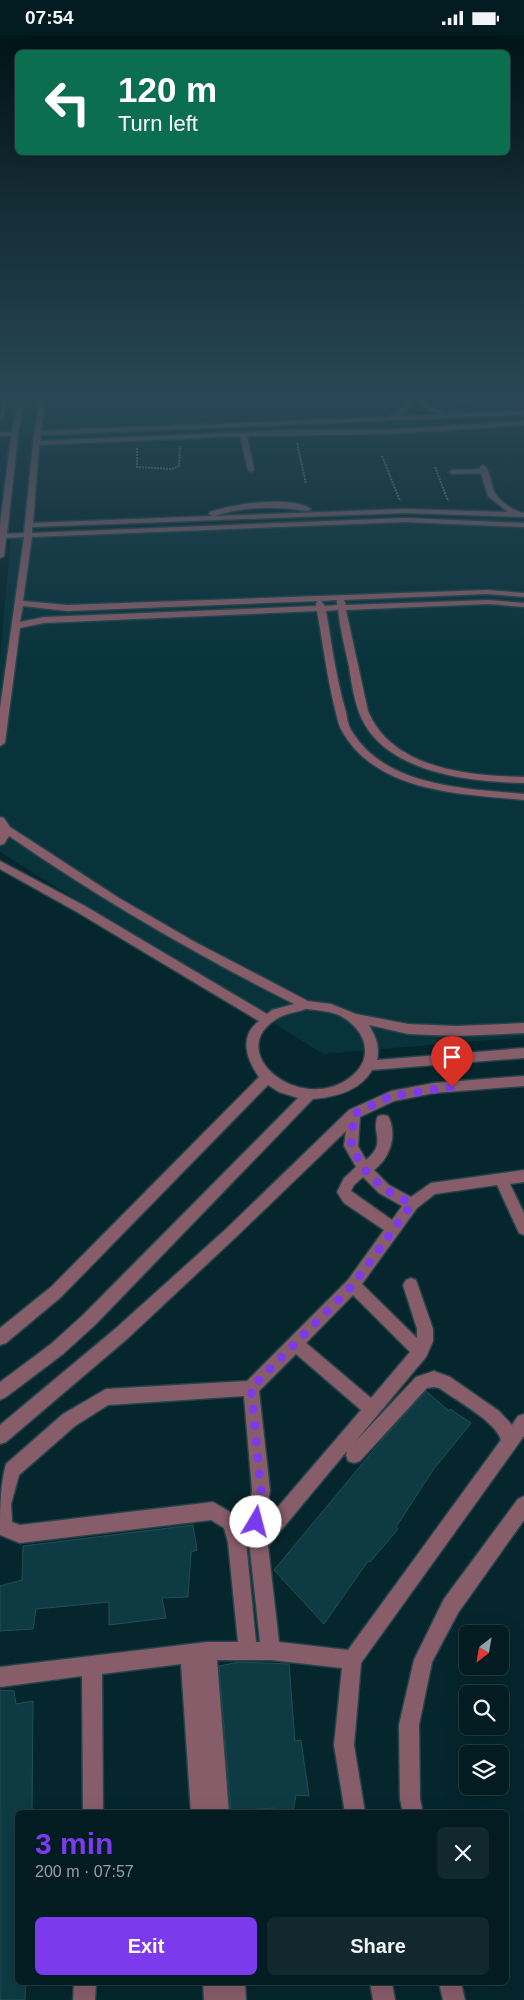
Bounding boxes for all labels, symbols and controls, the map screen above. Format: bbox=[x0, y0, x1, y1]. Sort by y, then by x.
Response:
text: 07:54 bbox=[25, 7, 74, 28]
icon: left bbox=[35, 70, 100, 135]
text: 120 m bbox=[118, 70, 217, 109]
text: Turn left bbox=[118, 111, 198, 136]
pin bbox=[431, 1036, 473, 1087]
icon: arrive bbox=[438, 1043, 466, 1071]
position arrow bbox=[229, 1495, 281, 1547]
north arrow bbox=[459, 1625, 509, 1675]
map controls bbox=[459, 1625, 509, 1795]
button: search bbox=[459, 1685, 509, 1735]
button: layers bbox=[459, 1745, 509, 1795]
text: 3 min bbox=[35, 1827, 113, 1860]
button: close bbox=[437, 1827, 489, 1879]
text: 200 m · 07:57 bbox=[35, 1863, 134, 1880]
button: Exit bbox=[35, 1917, 257, 1975]
button: Share bbox=[267, 1917, 489, 1975]

